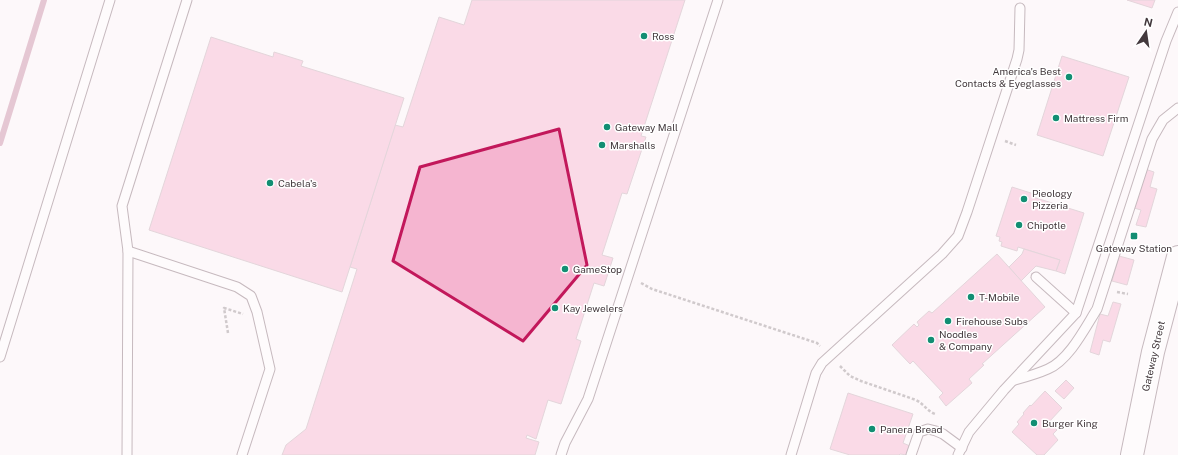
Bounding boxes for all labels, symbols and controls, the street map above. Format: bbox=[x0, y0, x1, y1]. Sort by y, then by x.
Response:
north arrow bbox=[1126, 12, 1166, 52]
text: N bbox=[1143, 15, 1154, 29]
place label: Ross bbox=[652, 30, 674, 42]
marker: Ross bbox=[639, 31, 649, 41]
place label: America's Best Contacts & Eyeglasses bbox=[955, 65, 1061, 89]
marker: America's Best Contacts & Eyeglasses bbox=[1064, 72, 1074, 82]
place label: Mattress Firm bbox=[1064, 112, 1128, 124]
marker: Mattress Firm bbox=[1051, 113, 1061, 123]
place label: Gateway Mall bbox=[615, 121, 678, 133]
marker: Gateway Mall bbox=[602, 122, 612, 132]
place label: Marshalls bbox=[610, 139, 655, 151]
marker: Marshalls bbox=[597, 140, 607, 150]
place label: Cabela's bbox=[278, 177, 317, 189]
marker: Cabela's bbox=[265, 178, 275, 188]
place label: Pieology Pizzeria bbox=[1032, 187, 1073, 211]
marker: Pieology Pizzeria bbox=[1019, 194, 1029, 204]
place label: Chipotle bbox=[1027, 219, 1066, 231]
marker: Chipotle bbox=[1014, 220, 1024, 230]
marker: Gateway Station bbox=[1129, 231, 1139, 241]
place label: Gateway Station bbox=[1096, 242, 1172, 254]
place label: GameStop bbox=[573, 263, 622, 275]
marker: GameStop bbox=[560, 264, 570, 274]
place label: T-Mobile bbox=[979, 291, 1020, 303]
marker: T-Mobile bbox=[966, 292, 976, 302]
place label: Kay Jewelers bbox=[563, 302, 623, 314]
marker: Kay Jewelers bbox=[550, 303, 560, 313]
place label: Firehouse Subs bbox=[956, 315, 1028, 327]
marker: Firehouse Subs bbox=[943, 316, 953, 326]
street label: Gateway Street bbox=[1139, 319, 1167, 392]
place label: Noodles & Company bbox=[939, 328, 993, 352]
marker: Noodles & Company bbox=[926, 335, 936, 345]
place label: Burger King bbox=[1042, 417, 1098, 429]
marker: Burger King bbox=[1029, 418, 1039, 428]
place label: Panera Bread bbox=[880, 423, 943, 435]
marker: Panera Bread bbox=[867, 424, 877, 434]

